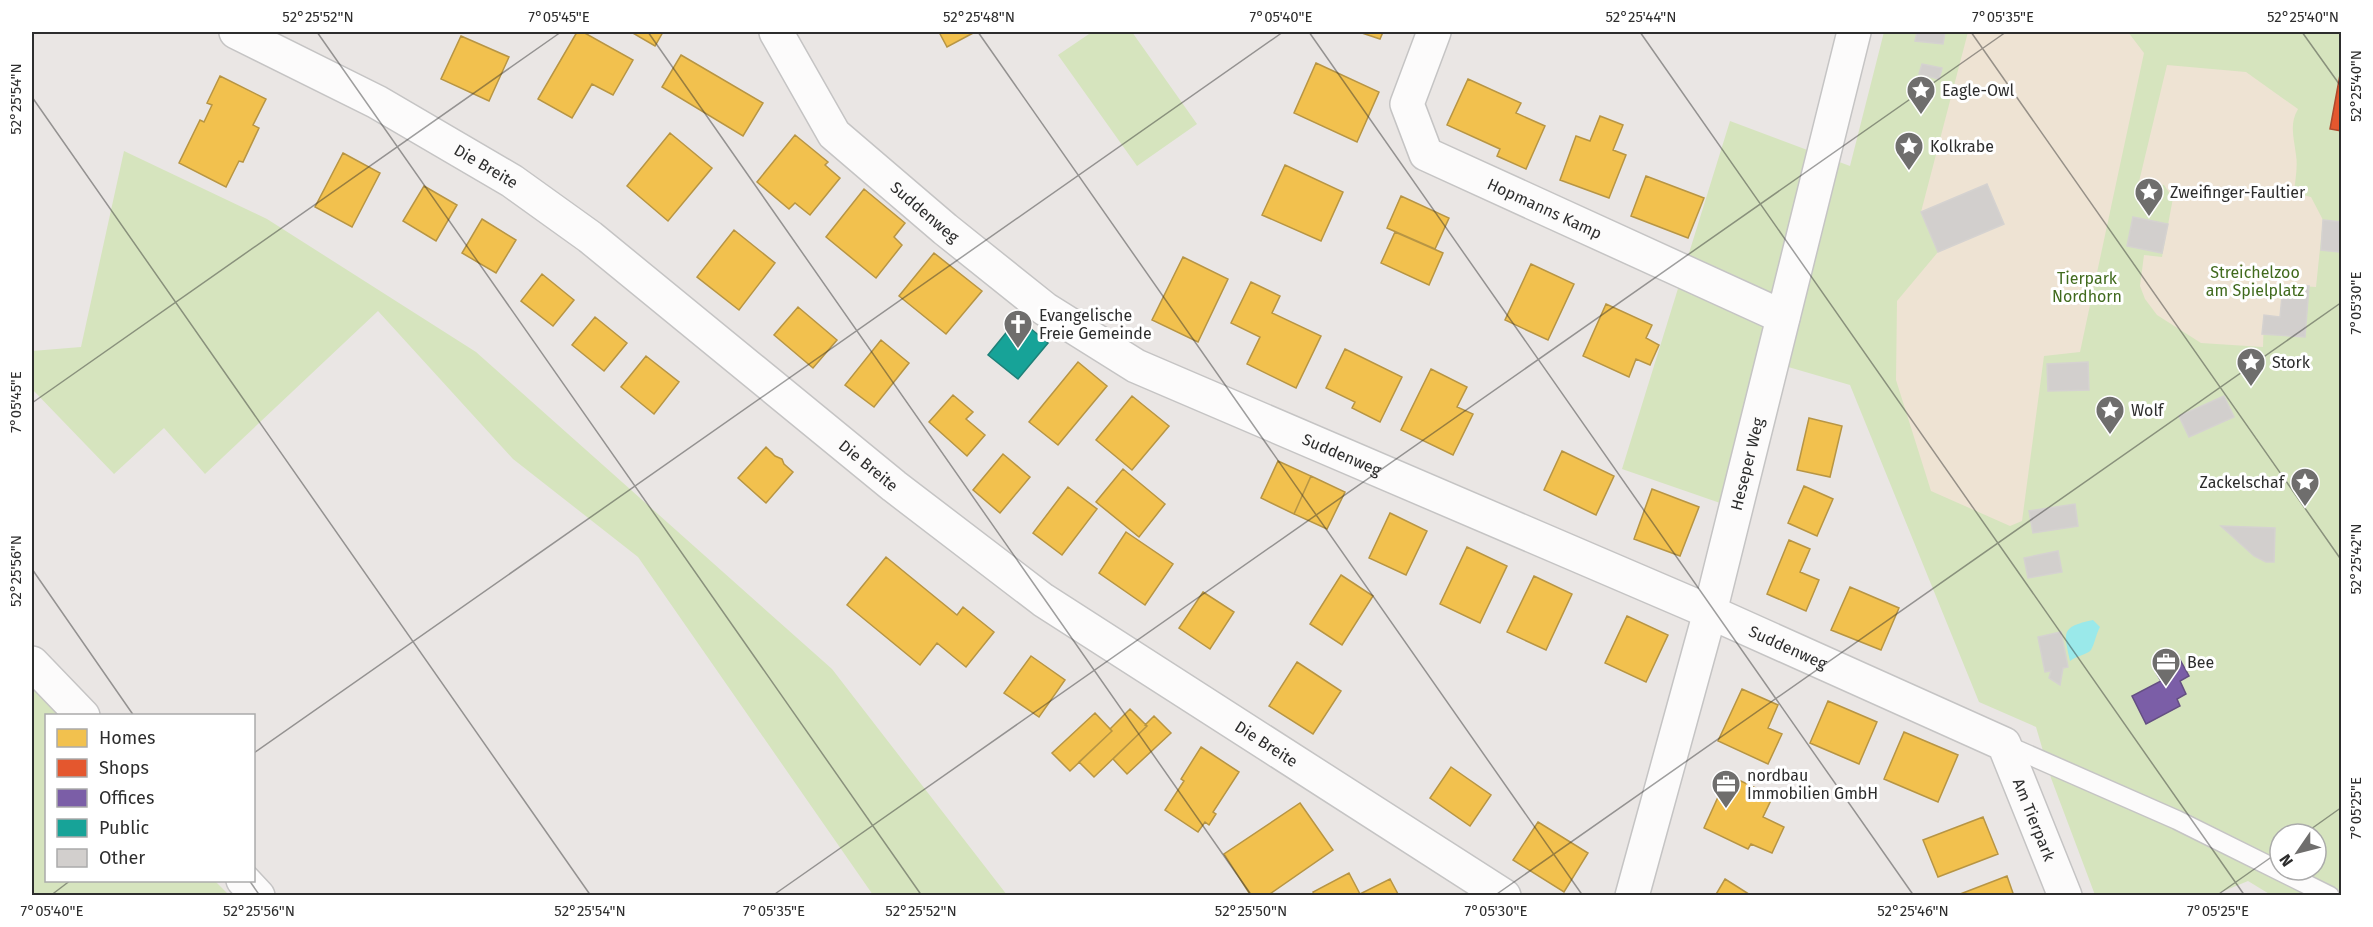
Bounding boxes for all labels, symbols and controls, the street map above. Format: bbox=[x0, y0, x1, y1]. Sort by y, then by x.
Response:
text: 52°25'52"N bbox=[282, 8, 354, 26]
text: 7°05'45"E bbox=[528, 8, 590, 26]
text: 52°25'48"N bbox=[943, 8, 1015, 26]
text: 7°05'40"E bbox=[1250, 8, 1313, 26]
text: 52°25'44"N bbox=[1605, 8, 1677, 26]
text: 7°05'35"E bbox=[1972, 8, 2034, 26]
text: 52°25'40"N bbox=[2267, 8, 2339, 26]
text: 52°25'40"N bbox=[2347, 50, 2365, 122]
text: 52°25'54"N bbox=[7, 63, 25, 135]
place icon: Eagle-Owl bbox=[1905, 74, 1937, 116]
place label: Eagle-Owl bbox=[1942, 81, 2015, 100]
place icon: Kolkrabe bbox=[1893, 130, 1925, 172]
place label: Kolkrabe bbox=[1930, 137, 1994, 156]
street label: Die Breite bbox=[451, 140, 522, 192]
street label: Hopmanns Kamp bbox=[1484, 174, 1605, 243]
place icon: Zweifinger-Faultier bbox=[2133, 176, 2165, 218]
street label: Suddenweg bbox=[887, 177, 964, 247]
place label: Zweifinger-Faultier bbox=[2170, 183, 2306, 202]
park label: Streichelzoo am Spielplatz bbox=[2206, 263, 2304, 300]
park label: Tierpark Nordhorn bbox=[2052, 269, 2122, 306]
text: 7°05'30"E bbox=[2347, 271, 2365, 335]
place label: Evangelische Freie Gemeinde bbox=[1039, 306, 1152, 343]
church icon: Evangelische Freie Gemeinde bbox=[1002, 308, 1034, 350]
place icon: Stork bbox=[2235, 346, 2267, 388]
place label: Stork bbox=[2272, 353, 2311, 372]
text: 7°05'45"E bbox=[7, 371, 25, 433]
place icon: Wolf bbox=[2094, 394, 2126, 436]
place label: Wolf bbox=[2131, 401, 2165, 420]
street label: Heseper Weg bbox=[1726, 415, 1768, 512]
street label: Suddenweg bbox=[1300, 429, 1385, 480]
street label: Die Breite bbox=[835, 435, 902, 495]
place icon: Zackelschaf bbox=[2289, 466, 2321, 508]
place label: Zackelschaf bbox=[2200, 473, 2286, 492]
text: 52°25'42"N bbox=[2347, 523, 2365, 595]
text: 52°25'56"N bbox=[7, 535, 25, 607]
street label: Suddenweg bbox=[1746, 621, 1831, 673]
office icon: Bee bbox=[2150, 646, 2182, 688]
place label: Bee bbox=[2187, 653, 2214, 672]
legend bbox=[45, 714, 255, 882]
street label: Die Breite bbox=[1232, 716, 1301, 771]
text: Homes bbox=[99, 727, 155, 749]
text: Shops bbox=[99, 757, 149, 779]
place label: nordbau Immobilien GmbH bbox=[1747, 766, 1878, 803]
office icon: nordbau Immobilien GmbH bbox=[1710, 768, 1742, 810]
street label: Am Tierpark bbox=[2009, 775, 2060, 864]
text: 7°05'25"E bbox=[2347, 777, 2365, 839]
text: Offices bbox=[99, 787, 154, 809]
text: Public bbox=[99, 817, 149, 839]
north arrow bbox=[2268, 822, 2328, 882]
text: Other bbox=[99, 847, 145, 869]
text: N bbox=[2275, 851, 2297, 870]
text: 7°05'40"E bbox=[21, 902, 84, 920]
text: 52°25'56"N bbox=[223, 902, 295, 920]
text: 52°25'54"N bbox=[554, 902, 626, 920]
text: 7°05'35"E bbox=[743, 902, 805, 920]
text: 52°25'52"N bbox=[885, 902, 957, 920]
text: 52°25'50"N bbox=[1215, 902, 1287, 920]
text: 7°05'30"E bbox=[1464, 902, 1528, 920]
text: 52°25'46"N bbox=[1877, 902, 1949, 920]
text: 7°05'25"E bbox=[2187, 902, 2249, 920]

